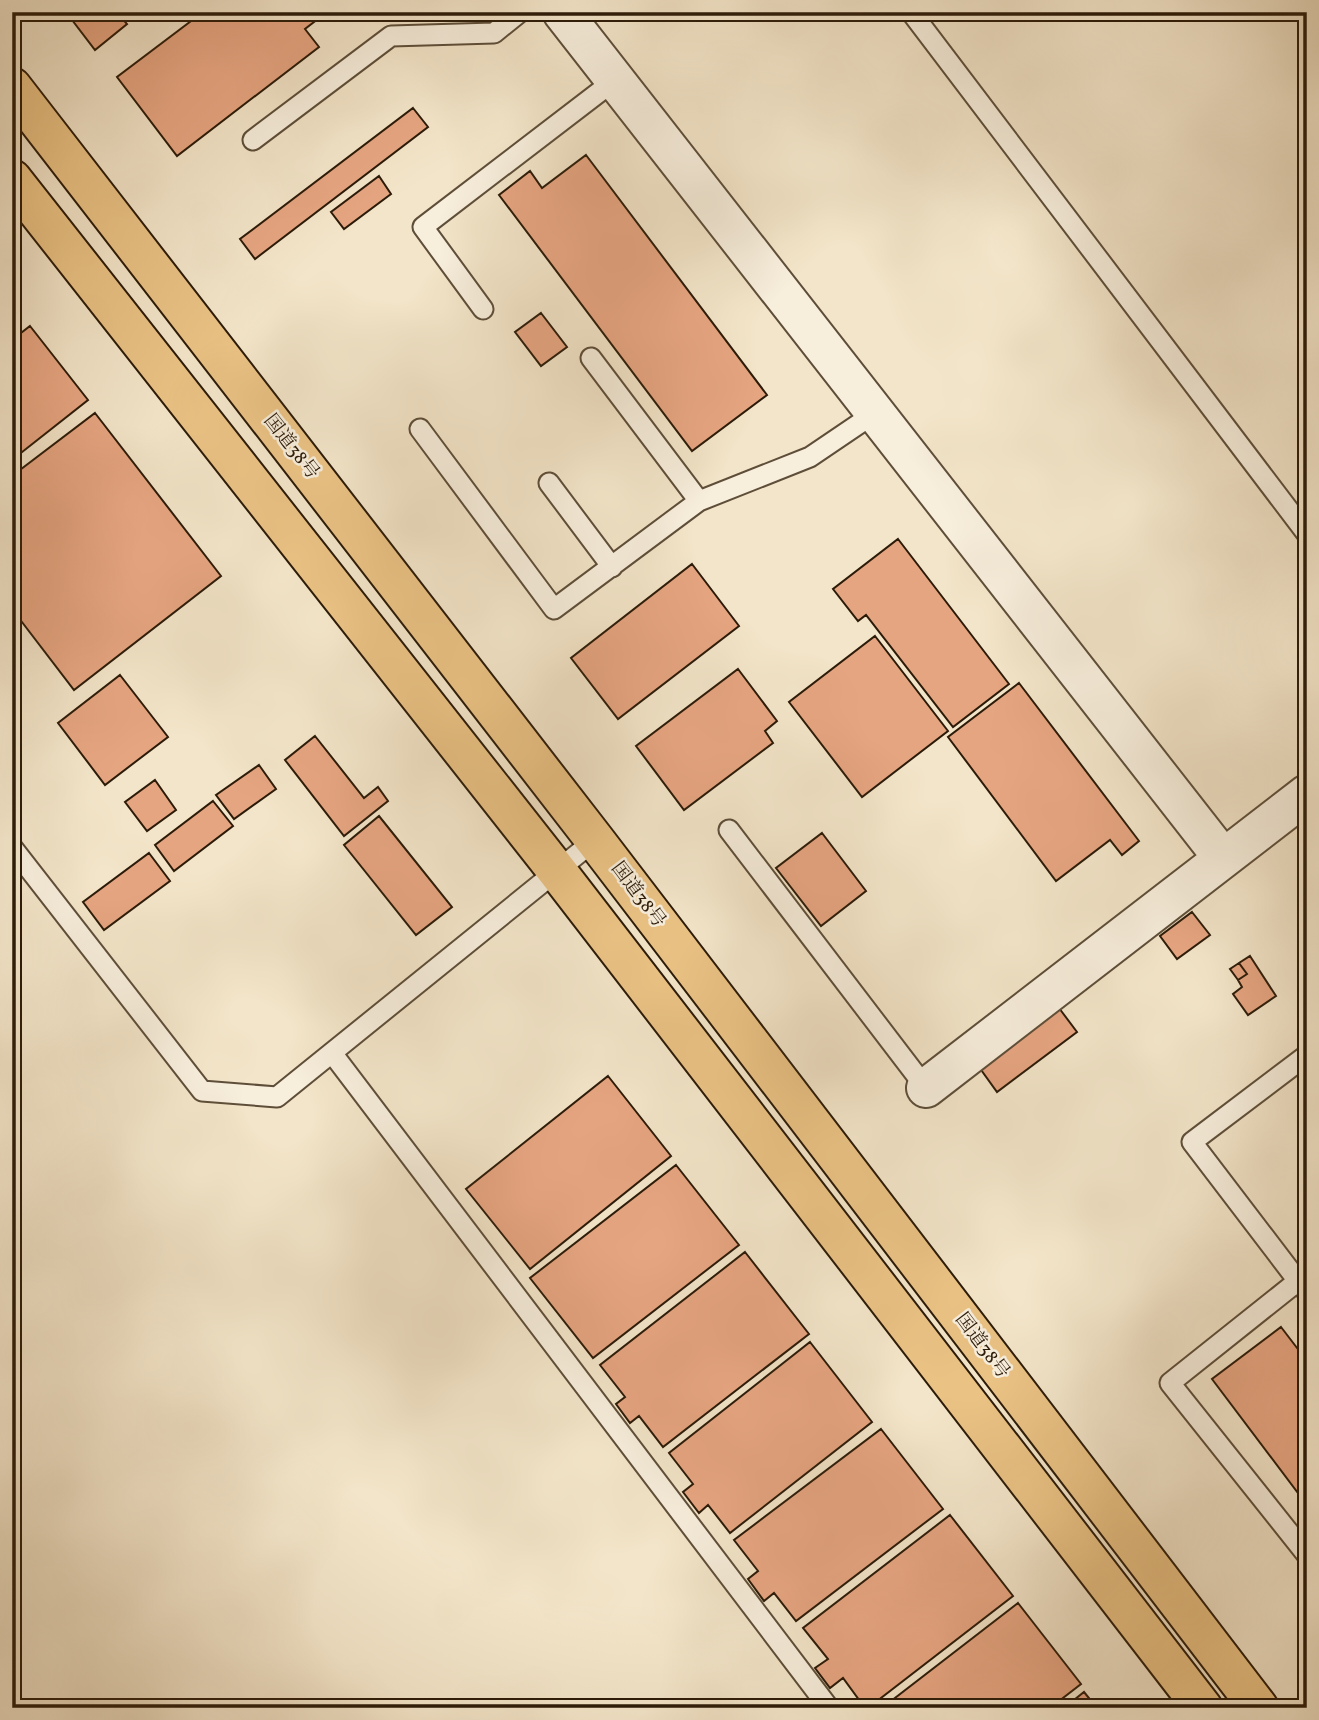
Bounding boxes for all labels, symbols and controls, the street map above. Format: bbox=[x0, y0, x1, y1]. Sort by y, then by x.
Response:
street label: 国道38号 bbox=[257, 409, 325, 485]
street label: 国道38号 bbox=[605, 857, 671, 933]
street label: 国道38号 bbox=[949, 1308, 1015, 1384]

